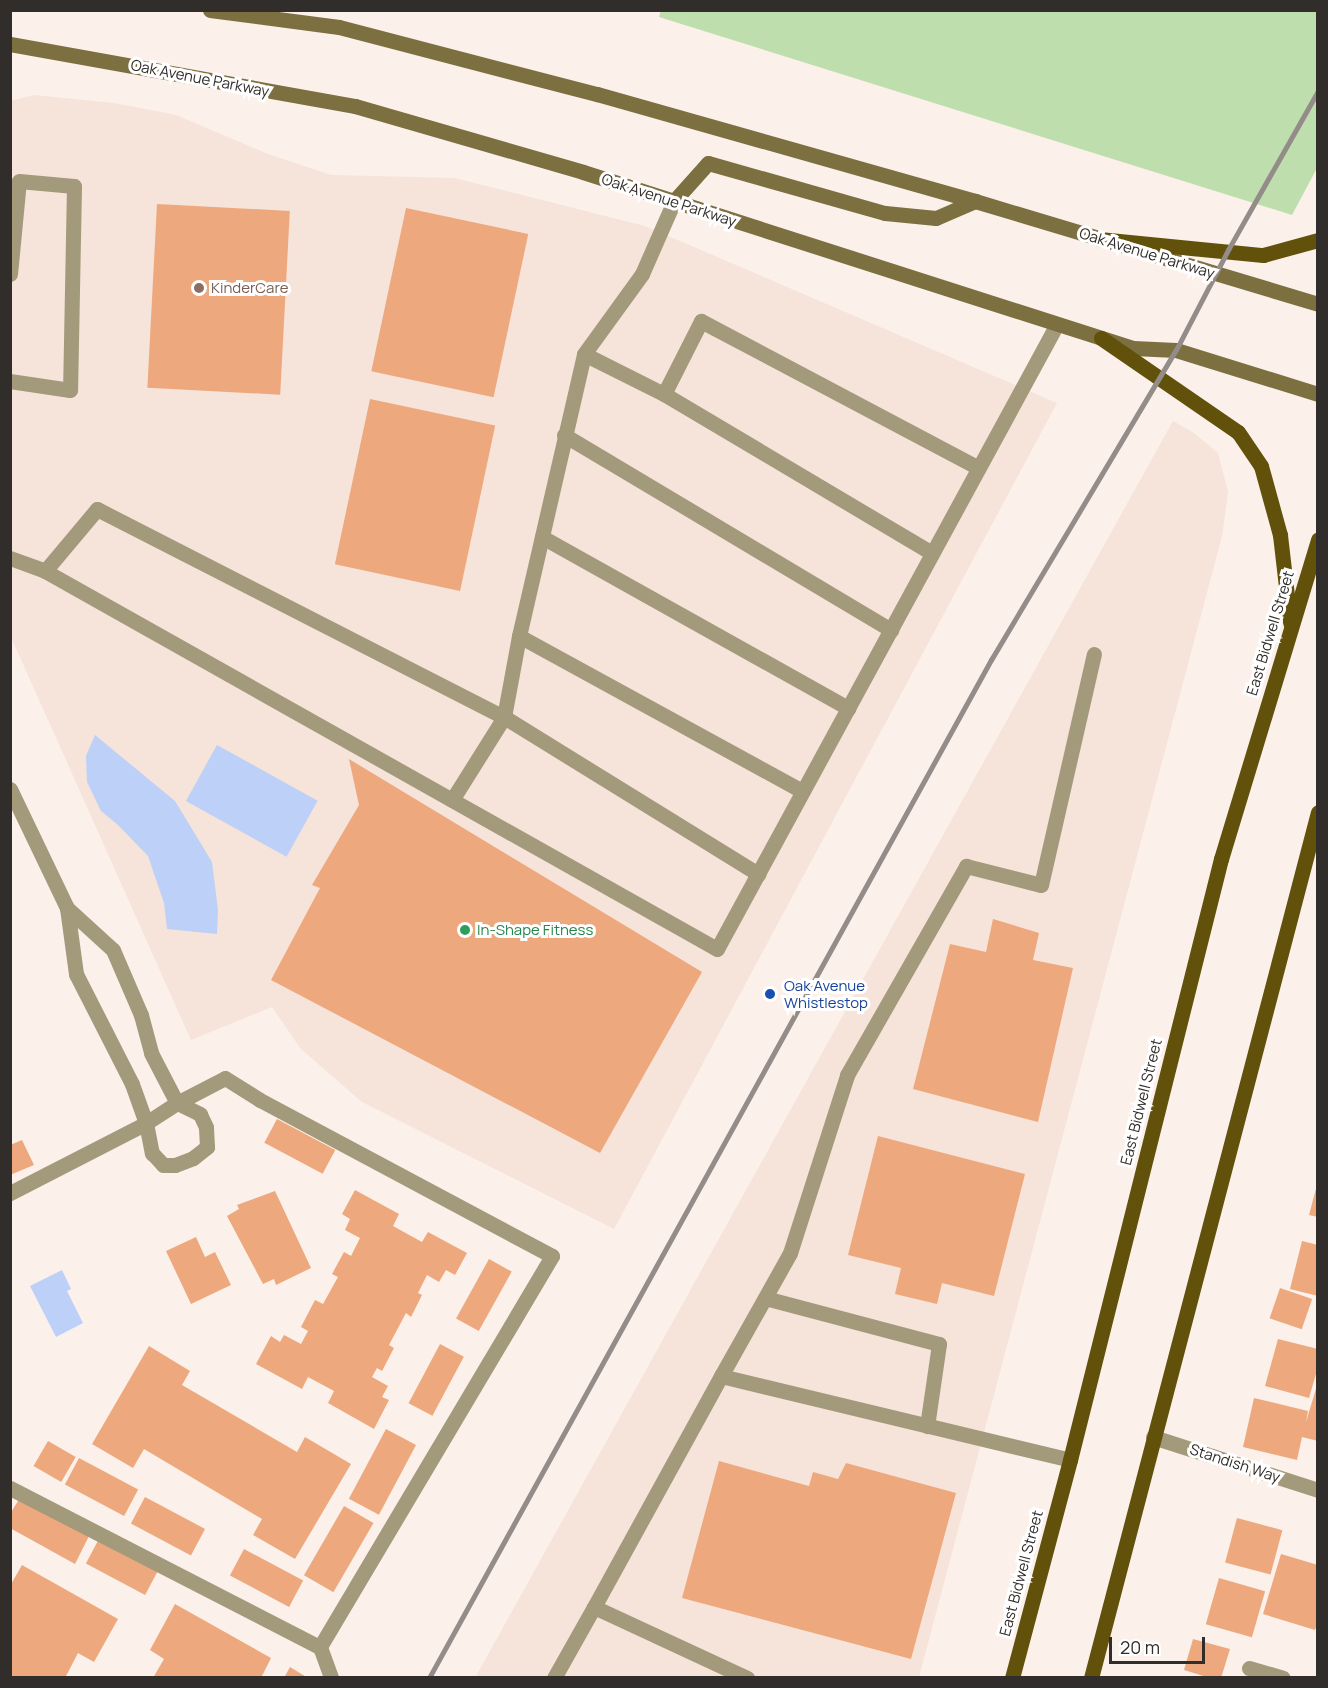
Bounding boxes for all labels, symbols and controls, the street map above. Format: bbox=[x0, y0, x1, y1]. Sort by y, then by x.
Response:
street label: Oak Avenue Parkway bbox=[129, 56, 271, 100]
street label: Oak Avenue Parkway bbox=[599, 170, 739, 230]
street label: Oak Avenue Parkway bbox=[1077, 224, 1217, 282]
place label: KinderCare bbox=[211, 279, 288, 297]
marker: KinderCare bbox=[192, 281, 206, 295]
street label: East Bidwell Street bbox=[1242, 569, 1298, 697]
place label: In-Shape Fitness bbox=[477, 921, 593, 939]
marker: In-Shape Fitness bbox=[458, 923, 472, 937]
place label: Oak Avenue Whistlestop bbox=[784, 976, 868, 1011]
marker: Oak Avenue Whistlestop bbox=[761, 985, 779, 1003]
street label: East Bidwell Street bbox=[1117, 1037, 1165, 1167]
street label: Standish Way bbox=[1188, 1440, 1282, 1486]
street label: East Bidwell Street bbox=[996, 1508, 1046, 1638]
scale bar bbox=[1112, 1625, 1208, 1663]
text: 20 m bbox=[1120, 1635, 1160, 1659]

